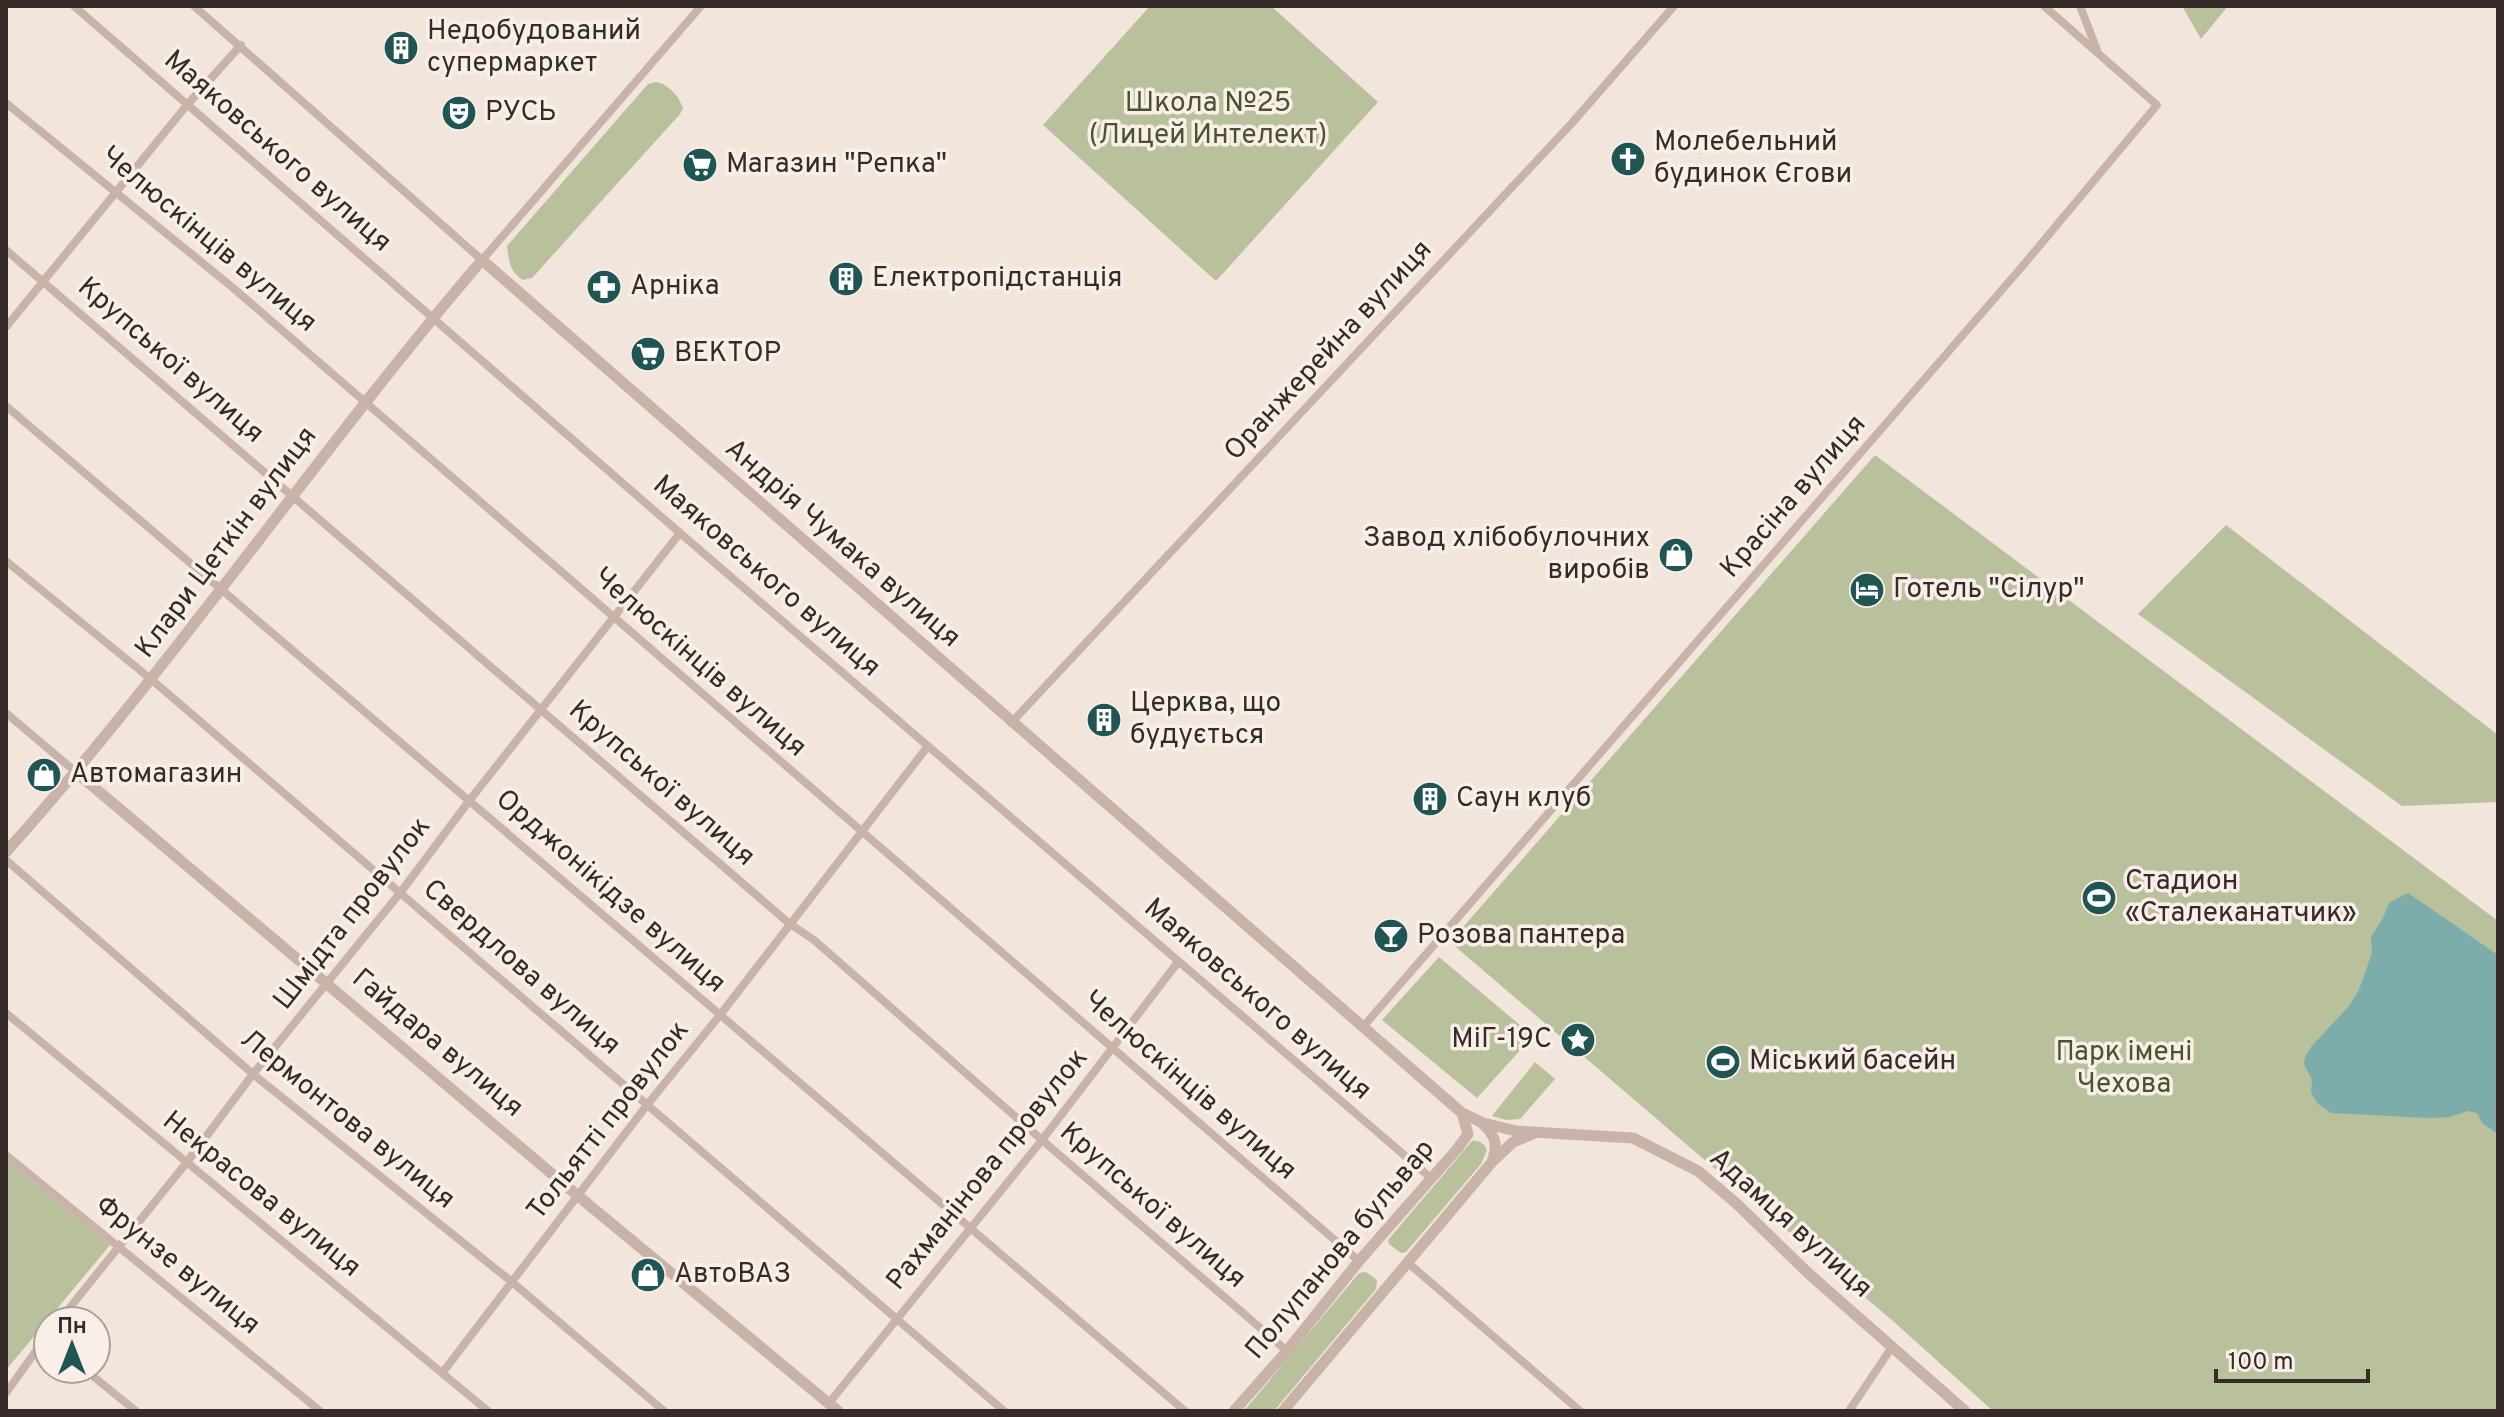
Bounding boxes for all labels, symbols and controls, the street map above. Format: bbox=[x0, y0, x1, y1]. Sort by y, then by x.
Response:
place label: Недобудований супермаркет bbox=[427, 14, 641, 82]
building icon: Недобудований супермаркет bbox=[382, 29, 420, 67]
street label: Маяковського вулиця bbox=[156, 43, 398, 261]
park label: Школа №25 (Лицей Интелект) bbox=[1089, 86, 1327, 154]
theatre icon: РУСЬ bbox=[440, 94, 478, 132]
place label: РУСЬ bbox=[485, 95, 556, 131]
place label: Молебельний будинок Єгови bbox=[1654, 125, 1852, 193]
street label: Челюскінців вулиця bbox=[92, 139, 324, 341]
church icon: Молебельний будинок Єгови bbox=[1609, 140, 1647, 178]
supermarket icon: Магазин "Репка" bbox=[681, 146, 719, 184]
place label: Магазин "Репка" bbox=[726, 147, 947, 183]
street label: Оранжерейна вулиця bbox=[1217, 233, 1441, 469]
building icon: Електропідстанція bbox=[827, 260, 865, 298]
place label: Електропідстанція bbox=[872, 261, 1122, 297]
pharmacy icon: Арніка bbox=[585, 268, 623, 306]
place label: Арніка bbox=[630, 269, 719, 305]
street label: Крупської вулиця bbox=[69, 270, 271, 452]
supermarket icon: ВЕКТОР bbox=[629, 335, 667, 373]
place label: ВЕКТОР bbox=[674, 336, 781, 372]
street label: Красіна вулиця bbox=[1713, 408, 1875, 586]
street label: Клари Цеткін вулиця bbox=[128, 420, 326, 666]
street label: Андрія Чумака вулиця bbox=[717, 432, 967, 656]
street label: Маяковського вулиця bbox=[645, 468, 887, 686]
place label: Завод хлібобулочних виробів bbox=[1363, 521, 1650, 589]
shop icon: Завод хлібобулочних виробів bbox=[1657, 536, 1695, 574]
street label: Челюскінців вулиця bbox=[584, 560, 814, 766]
hotel icon: Готель "Сілур" bbox=[1848, 571, 1886, 609]
place label: Готель "Сілур" bbox=[1893, 572, 2085, 608]
place label: Церква, що будується bbox=[1130, 686, 1281, 754]
street label: Крупської вулиця bbox=[560, 693, 762, 875]
building icon: Церква, що будується bbox=[1085, 701, 1123, 739]
shop icon: Автомагазин bbox=[25, 756, 63, 794]
place label: Автомагазин bbox=[70, 757, 242, 793]
building icon: Саун клуб bbox=[1411, 780, 1449, 818]
place label: Саун клуб bbox=[1456, 781, 1591, 817]
street label: Орджонікідзе вулиця bbox=[487, 782, 733, 1002]
street label: Шмідта провулок bbox=[266, 810, 440, 1018]
place label: Стадион «Сталеканатчик» bbox=[2125, 864, 2357, 932]
street label: Свердлова вулиця bbox=[415, 872, 627, 1064]
sports icon: Стадион «Сталеканатчик» bbox=[2080, 879, 2118, 917]
street label: Маяковського вулиця bbox=[1136, 891, 1378, 1109]
bar icon: Розова пантера bbox=[1372, 917, 1410, 955]
place label: Розова пантера bbox=[1417, 918, 1625, 954]
street label: Гайдара вулиця bbox=[344, 962, 530, 1126]
street label: Челюскінців вулиця bbox=[1074, 983, 1304, 1189]
street label: Тольятті провулок bbox=[520, 1014, 698, 1228]
place icon: МіГ-19С bbox=[1559, 1021, 1597, 1059]
street label: Лермонтова вулиця bbox=[232, 1022, 462, 1218]
place label: МіГ-19С bbox=[1451, 1022, 1552, 1058]
park label: Парк імені Чехова bbox=[2056, 1035, 2192, 1103]
street label: Рахманінова провулок bbox=[879, 1042, 1097, 1298]
sports icon: Міський басейн bbox=[1704, 1043, 1742, 1081]
place label: Міський басейн bbox=[1749, 1044, 1956, 1080]
street label: Некрасова вулиця bbox=[154, 1104, 368, 1286]
street label: Крупської вулиця bbox=[1051, 1115, 1253, 1297]
street label: Полупанова бульвар bbox=[1238, 1132, 1444, 1368]
street label: Адамця вулиця bbox=[1701, 1141, 1879, 1307]
street label: Фрунзе вулиця bbox=[87, 1188, 267, 1344]
shop icon: АвтоВАЗ bbox=[629, 1256, 667, 1294]
place label: АвтоВАЗ bbox=[674, 1257, 791, 1293]
north arrow bbox=[32, 1305, 112, 1385]
text: Пн bbox=[57, 1314, 87, 1341]
scale bar bbox=[2216, 1333, 2368, 1383]
text: 100 m bbox=[2228, 1348, 2294, 1378]

